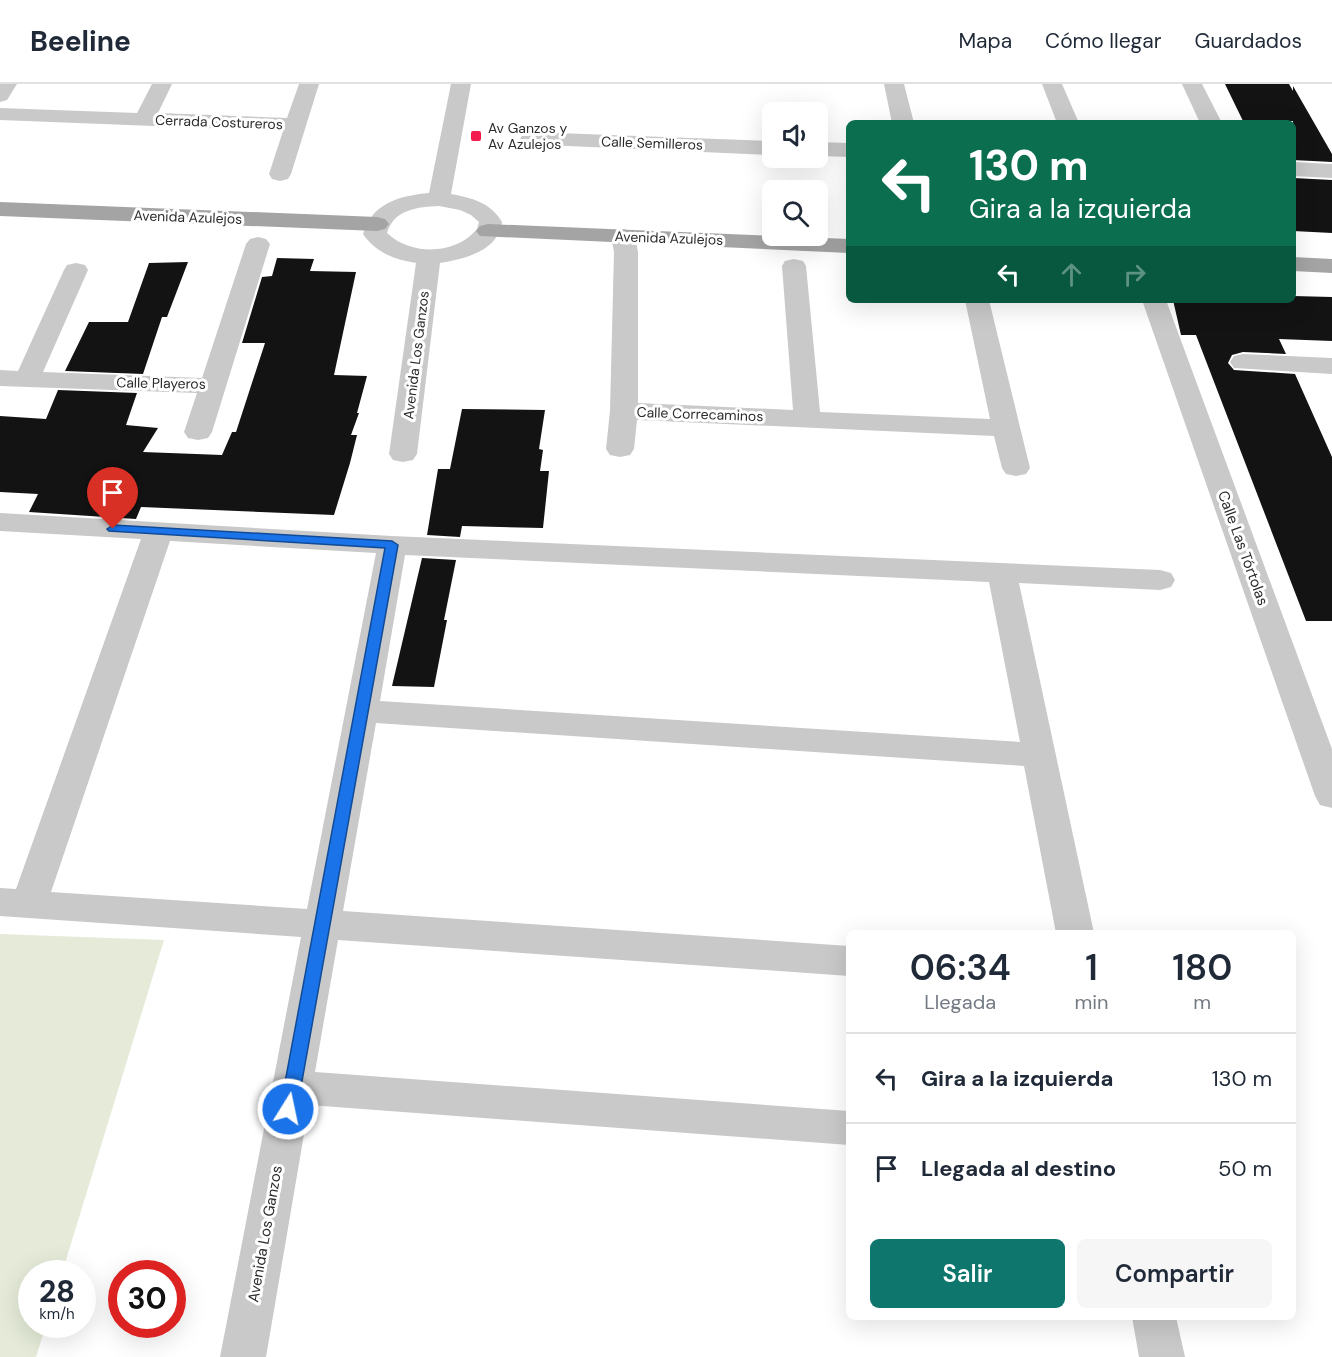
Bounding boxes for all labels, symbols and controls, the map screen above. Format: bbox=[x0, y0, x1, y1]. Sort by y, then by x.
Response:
text: Beeline bbox=[30, 23, 131, 60]
text: Mapa bbox=[958, 27, 1012, 55]
text: Cómo llegar bbox=[1045, 27, 1162, 55]
text: Guardados bbox=[1195, 27, 1302, 55]
map controls bbox=[762, 102, 828, 246]
button: sound bbox=[762, 102, 828, 168]
street label: Cerrada Costureros bbox=[155, 111, 283, 133]
place label: Av Ganzos y Av Azulejos bbox=[488, 119, 567, 153]
marker: Av Ganzos y Av Azulejos bbox=[469, 129, 483, 143]
street label: Calle Semilleros bbox=[601, 132, 703, 154]
text: 130 m bbox=[969, 138, 1089, 193]
icon: left bbox=[870, 144, 948, 222]
button: search bbox=[762, 180, 828, 246]
text: Gira a la izquierda bbox=[969, 191, 1192, 226]
street label: Avenida Azulejos bbox=[133, 206, 243, 228]
street label: Avenida Azulejos bbox=[614, 227, 724, 249]
icon: left bbox=[992, 258, 1025, 291]
icon: ahead bbox=[1055, 258, 1088, 291]
icon: right bbox=[1118, 258, 1151, 291]
street label: Avenida Los Ganzos bbox=[399, 290, 433, 420]
street label: Calle Playeros bbox=[116, 373, 206, 393]
street label: Calle Correcaminos bbox=[636, 403, 764, 425]
pin bbox=[87, 467, 138, 529]
icon: arrive bbox=[96, 476, 129, 509]
street label: Calle Las Tórtolas bbox=[1213, 488, 1273, 608]
text: 06:34 bbox=[910, 944, 1011, 991]
text: 1 bbox=[1085, 944, 1098, 991]
text: 180 bbox=[1172, 944, 1232, 991]
text: Llegada bbox=[924, 989, 996, 1015]
text: min bbox=[1074, 989, 1108, 1015]
text: m bbox=[1193, 989, 1211, 1015]
icon: left bbox=[870, 1062, 903, 1095]
text: Gira a la izquierda bbox=[921, 1064, 1113, 1093]
text: 130 m bbox=[1212, 1064, 1272, 1093]
position arrow bbox=[256, 1077, 320, 1141]
icon: arrive bbox=[870, 1152, 903, 1185]
text: Llegada al destino bbox=[921, 1154, 1116, 1183]
text: 50 m bbox=[1218, 1154, 1272, 1183]
street label: Avenida Los Ganzos bbox=[243, 1164, 287, 1304]
button: Salir bbox=[870, 1239, 1065, 1308]
button: Compartir bbox=[1077, 1239, 1272, 1308]
speed limit sign: 30 bbox=[108, 1260, 186, 1338]
text: 28 bbox=[39, 1272, 75, 1311]
text: km/h bbox=[39, 1304, 75, 1324]

